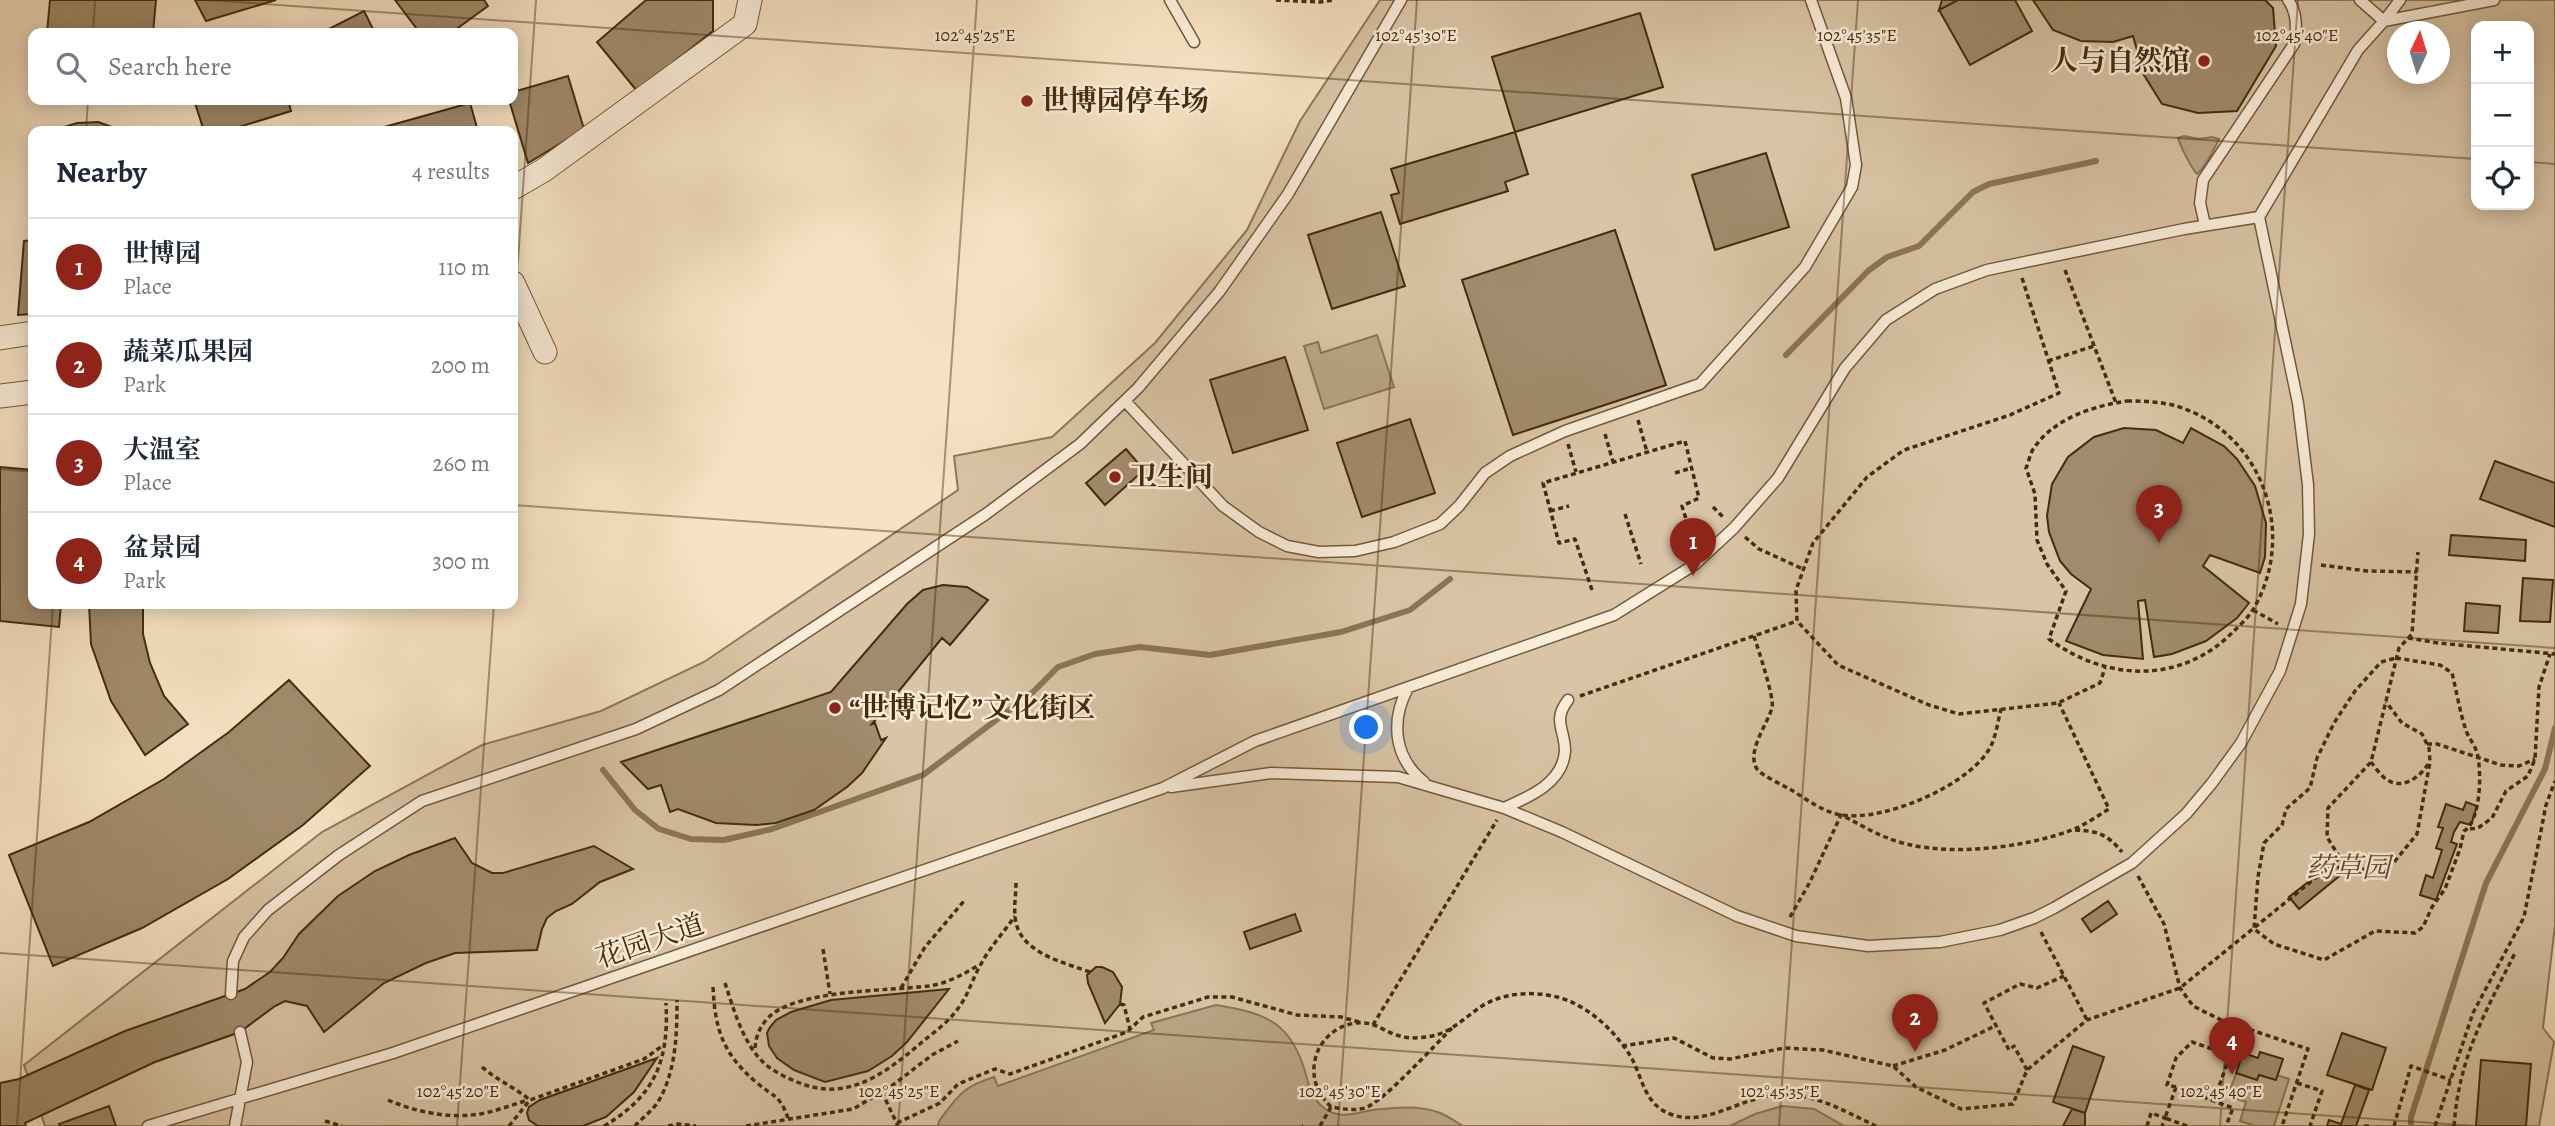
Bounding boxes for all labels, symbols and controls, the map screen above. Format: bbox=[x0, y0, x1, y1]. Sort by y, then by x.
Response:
north arrow bbox=[2387, 21, 2450, 84]
map controls bbox=[2471, 21, 2534, 210]
button: + bbox=[2471, 21, 2534, 84]
text: 102°45'25"E bbox=[934, 23, 1016, 47]
text: 102°45'30"E bbox=[1375, 23, 1457, 47]
text: 102°45'35"E bbox=[1817, 23, 1897, 47]
text: 102°45'40"E bbox=[2256, 23, 2338, 47]
search box bbox=[28, 28, 518, 105]
place label: 人与自然馆 bbox=[2050, 42, 2190, 80]
icon: search bbox=[52, 48, 90, 86]
text: Search here bbox=[108, 49, 232, 84]
marker: 人与自然馆 bbox=[2196, 53, 2212, 69]
place label: 世博园停车场 bbox=[1041, 82, 1209, 120]
button: − bbox=[2471, 84, 2534, 147]
marker: 世博园停车场 bbox=[1019, 93, 1035, 109]
button: locate bbox=[2471, 147, 2534, 210]
text: Nearby bbox=[56, 152, 147, 192]
text: 4 results bbox=[412, 156, 490, 187]
text: 世博园 bbox=[123, 236, 201, 271]
text: 1 bbox=[75, 252, 83, 283]
text: 110 m bbox=[438, 252, 490, 283]
text: Place bbox=[123, 271, 172, 302]
text: 蔬菜瓜果园 bbox=[123, 334, 253, 369]
text: 2 bbox=[73, 350, 85, 381]
text: 200 m bbox=[431, 350, 490, 381]
text: Park bbox=[123, 369, 166, 400]
text: 大温室 bbox=[123, 432, 201, 467]
text: 3 bbox=[74, 448, 84, 479]
text: 260 m bbox=[432, 448, 490, 479]
place label: 卫生间 bbox=[1129, 458, 1213, 496]
text: Place bbox=[123, 467, 172, 498]
marker: 卫生间 bbox=[1107, 469, 1123, 485]
pin: 3 bbox=[2136, 485, 2182, 543]
pin: 1 bbox=[1670, 518, 1716, 576]
text: 盆景园 bbox=[123, 530, 201, 565]
text: 4 bbox=[74, 546, 84, 577]
text: 300 m bbox=[432, 546, 490, 577]
text: Park bbox=[123, 565, 166, 596]
place label: “世博记忆”文化街区 bbox=[849, 689, 1095, 727]
marker: “世博记忆”文化街区 bbox=[827, 700, 843, 716]
your location bbox=[1349, 710, 1383, 744]
park label: 药草园 bbox=[2306, 849, 2394, 887]
street label: 花园大道 bbox=[591, 905, 709, 977]
pin: 2 bbox=[1892, 994, 1938, 1052]
pin: 4 bbox=[2209, 1017, 2255, 1075]
text: 102°45'20"E bbox=[417, 1079, 499, 1103]
text: 102°45'25"E bbox=[858, 1079, 940, 1103]
text: 102°45'30"E bbox=[1299, 1079, 1381, 1103]
text: 102°45'35"E bbox=[1740, 1079, 1820, 1103]
text: 102°45'40"E bbox=[2180, 1079, 2262, 1103]

